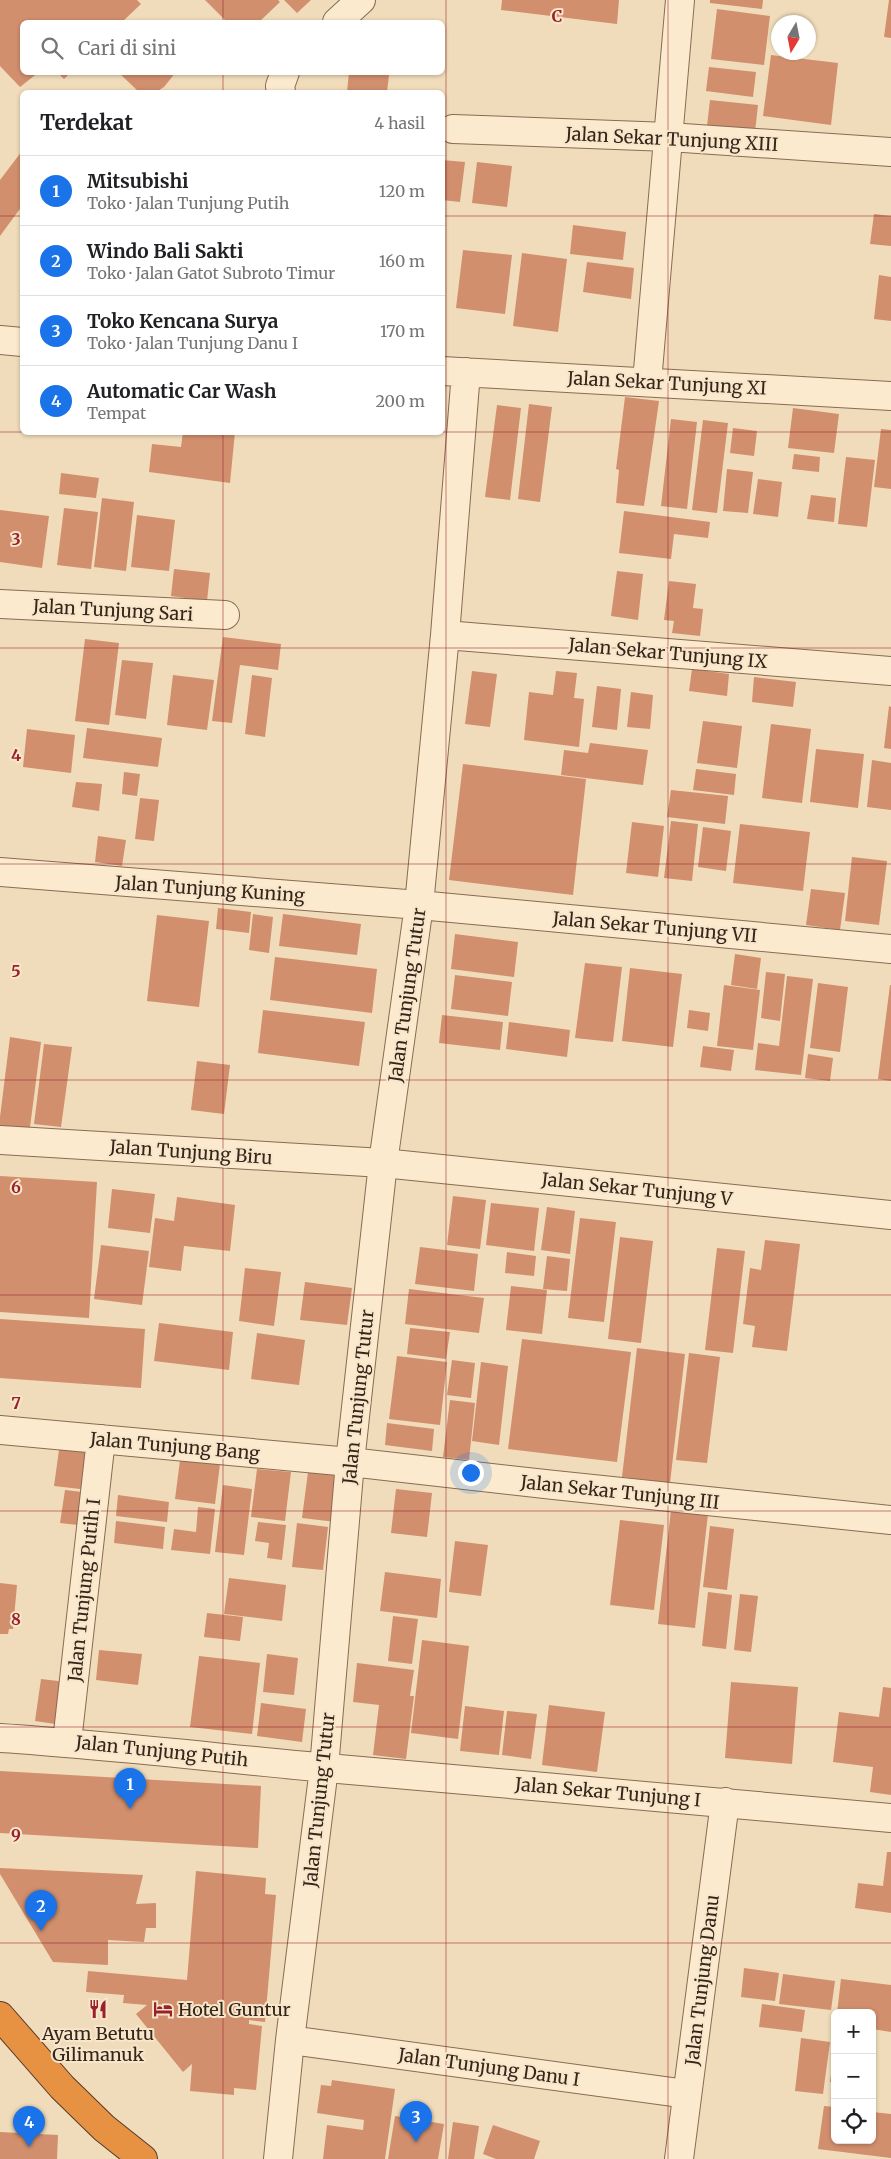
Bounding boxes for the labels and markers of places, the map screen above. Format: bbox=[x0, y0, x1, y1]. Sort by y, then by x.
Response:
pin: 1 bbox=[114, 1768, 146, 1809]
pin: 2 bbox=[25, 1890, 57, 1931]
restaurant icon: Ayam Betutu Gilimanuk bbox=[87, 1998, 109, 2020]
hotel icon: Hotel Guntur bbox=[152, 1998, 174, 2020]
place label: Hotel Guntur bbox=[178, 1998, 291, 2021]
place label: Ayam Betutu Gilimanuk bbox=[41, 2022, 154, 2066]
pin: 3 bbox=[400, 2101, 432, 2142]
pin: 4 bbox=[13, 2106, 45, 2147]

